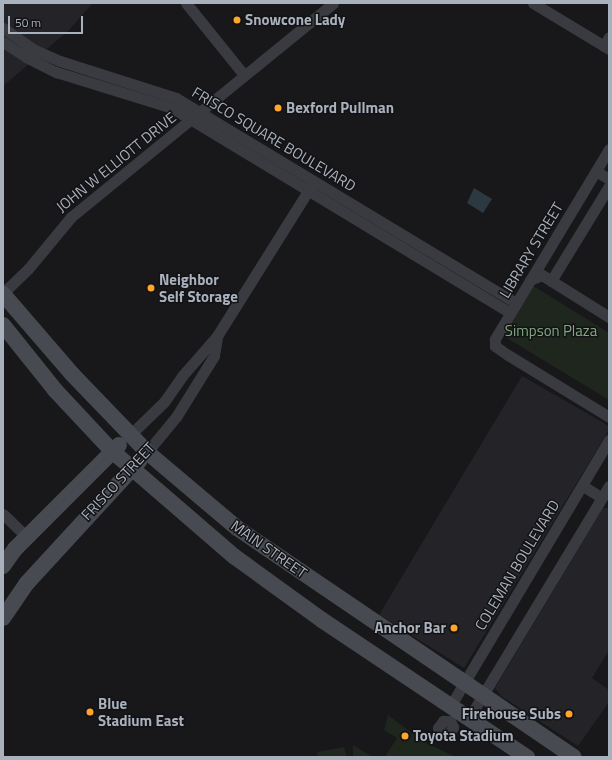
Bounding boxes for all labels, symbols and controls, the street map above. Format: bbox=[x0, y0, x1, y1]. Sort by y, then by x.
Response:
scale bar bbox=[10, 8, 85, 34]
place label: Snowcone Lady bbox=[245, 11, 345, 29]
text: 50 m bbox=[15, 13, 41, 32]
marker: Snowcone Lady bbox=[232, 15, 242, 25]
street label: FRISCO SQUARE BOULEVARD bbox=[189, 83, 359, 195]
place label: Bexford Pullman bbox=[286, 99, 394, 117]
marker: Bexford Pullman bbox=[273, 103, 283, 113]
street label: JOHN W ELLIOTT DRIVE bbox=[52, 108, 180, 216]
street label: LIBRARY STREET bbox=[495, 199, 567, 301]
place label: Neighbor Self Storage bbox=[159, 270, 238, 305]
marker: Neighbor Self Storage bbox=[146, 283, 156, 293]
park label: Simpson Plaza bbox=[505, 322, 597, 340]
street label: FRISCO STREET bbox=[77, 438, 159, 524]
street label: COLEMAN BOULEVARD bbox=[471, 497, 563, 633]
street label: MAIN STREET bbox=[228, 516, 310, 582]
place label: Anchor Bar bbox=[374, 619, 446, 637]
marker: Anchor Bar bbox=[449, 623, 459, 633]
place label: Blue Stadium East bbox=[98, 694, 184, 729]
place label: Firehouse Subs bbox=[462, 705, 561, 723]
marker: Blue Stadium East bbox=[85, 707, 95, 717]
marker: Firehouse Subs bbox=[564, 709, 574, 719]
place label: Toyota Stadium bbox=[413, 727, 514, 745]
marker: Toyota Stadium bbox=[400, 731, 410, 741]

